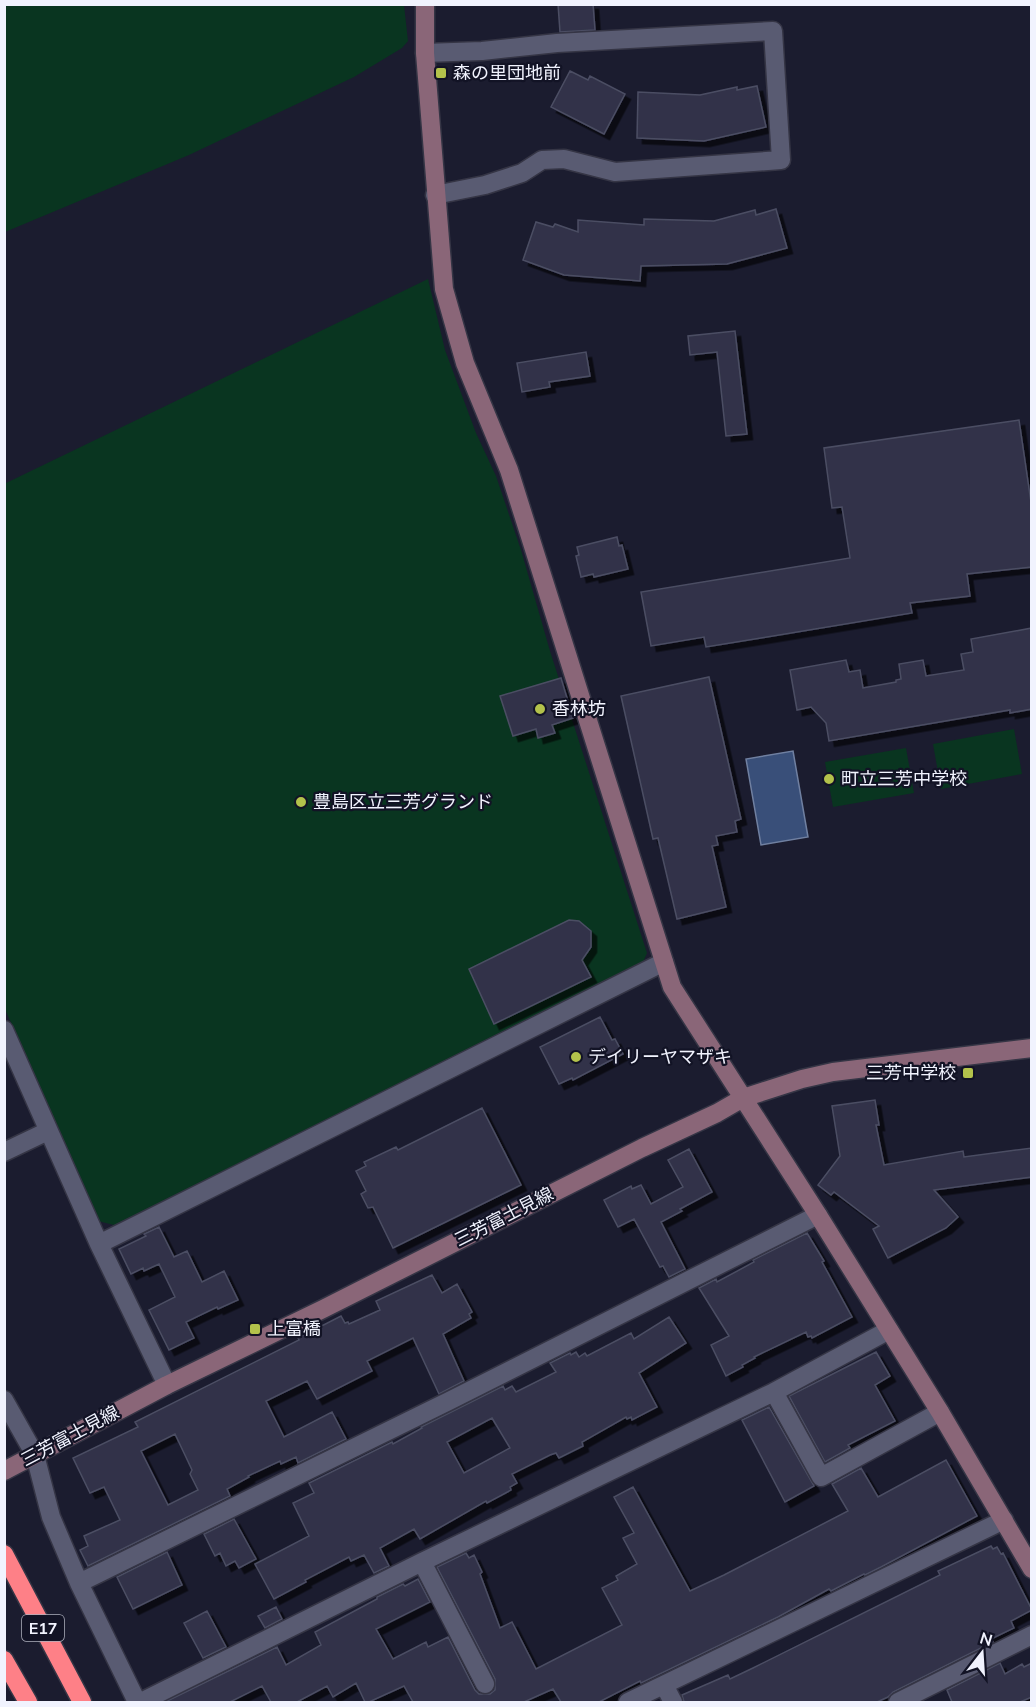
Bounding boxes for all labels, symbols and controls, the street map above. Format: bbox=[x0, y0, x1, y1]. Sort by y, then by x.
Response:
place label: 森の里団地前 bbox=[453, 61, 561, 84]
marker: 森の里団地前 bbox=[434, 66, 448, 80]
place label: 香林坊 bbox=[552, 697, 606, 720]
marker: 香林坊 bbox=[533, 702, 547, 716]
place label: 町立三芳中学校 bbox=[841, 767, 967, 790]
marker: 町立三芳中学校 bbox=[822, 772, 836, 786]
place label: 豊島区立三芳グランド bbox=[313, 790, 493, 813]
marker: 豊島区立三芳グランド bbox=[294, 795, 308, 809]
place label: デイリーヤマザキ bbox=[588, 1045, 732, 1068]
marker: デイリーヤマザキ bbox=[569, 1050, 583, 1064]
place label: 三芳中学校 bbox=[866, 1061, 956, 1084]
marker: 三芳中学校 bbox=[961, 1066, 975, 1080]
street label: 三芳富士見線 bbox=[450, 1182, 557, 1251]
place label: 上富橋 bbox=[267, 1317, 321, 1340]
marker: 上富橋 bbox=[248, 1322, 262, 1336]
street label: 三芳富士見線 bbox=[17, 1400, 123, 1471]
road number: E17 bbox=[22, 1615, 64, 1641]
north arrow bbox=[952, 1623, 1012, 1683]
text: N bbox=[978, 1627, 995, 1650]

